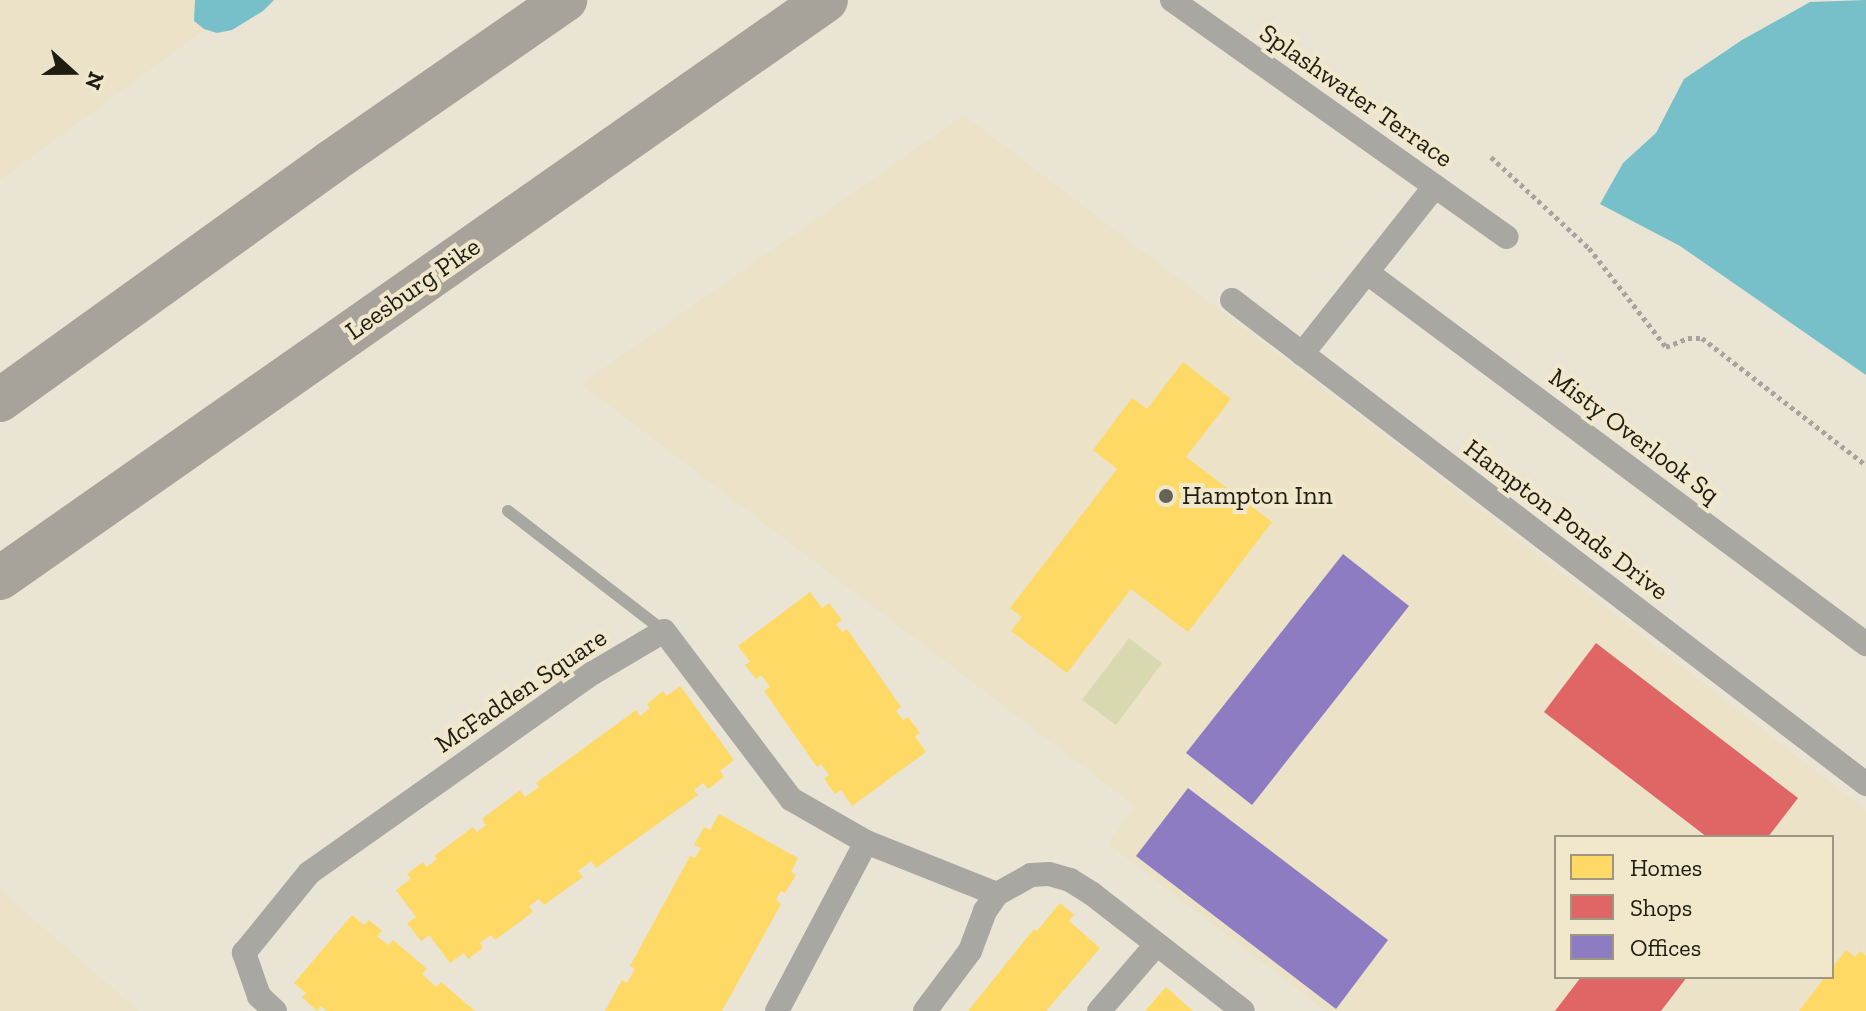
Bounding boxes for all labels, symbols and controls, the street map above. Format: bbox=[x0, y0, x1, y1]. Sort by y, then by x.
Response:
street label: Splashwater Terrace bbox=[1253, 17, 1459, 175]
north arrow bbox=[32, 32, 112, 112]
text: N bbox=[79, 68, 110, 93]
street label: Leesburg Pike bbox=[340, 231, 486, 347]
street label: Misty Overlook Sq bbox=[1542, 362, 1726, 510]
street label: Hampton Ponds Drive bbox=[1458, 433, 1674, 607]
place label: Hampton Inn bbox=[1182, 480, 1333, 512]
marker: Hampton Inn bbox=[1157, 487, 1175, 505]
street label: McFadden Square bbox=[429, 622, 613, 760]
legend bbox=[1554, 835, 1834, 979]
text: Homes bbox=[1630, 853, 1702, 882]
text: Shops bbox=[1630, 893, 1692, 922]
text: Offices bbox=[1630, 933, 1701, 962]

